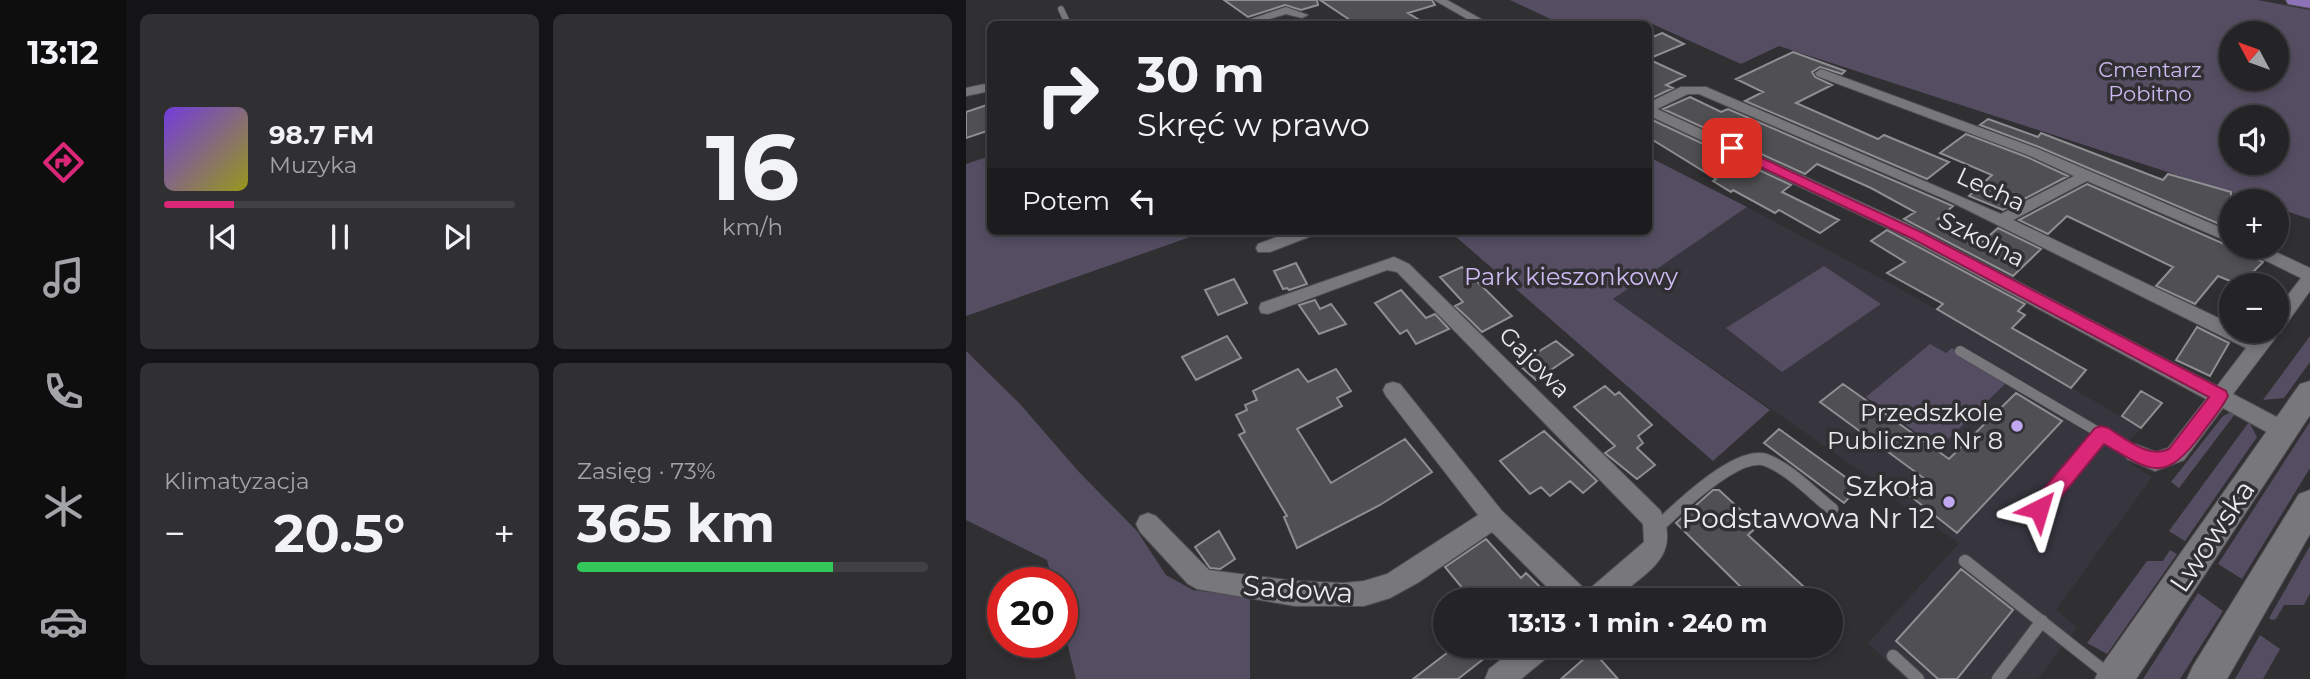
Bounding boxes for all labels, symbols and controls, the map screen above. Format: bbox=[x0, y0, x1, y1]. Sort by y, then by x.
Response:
north arrow bbox=[2219, 21, 2289, 91]
map controls bbox=[2219, 21, 2289, 343]
text: 13:12 bbox=[27, 33, 99, 72]
text: 30 m bbox=[1137, 45, 1265, 104]
icon: right bbox=[1022, 49, 1113, 140]
park label: Cmentarz Pobitno bbox=[2098, 57, 2202, 106]
text: Skręć w prawo bbox=[1137, 105, 1370, 144]
button: sound bbox=[2219, 105, 2289, 175]
text: 16 bbox=[706, 112, 799, 223]
pin bbox=[1702, 118, 1762, 178]
text: 98.7 FM bbox=[269, 119, 374, 151]
icon: arrive bbox=[1713, 129, 1751, 167]
icon: directions bbox=[39, 138, 88, 187]
text: Muzyka bbox=[269, 151, 357, 179]
street label: Lecha bbox=[1952, 161, 2030, 217]
icon: left bbox=[1124, 182, 1162, 220]
text: Potem bbox=[1022, 185, 1110, 217]
button: + bbox=[2219, 189, 2289, 259]
street label: Szkolna bbox=[1934, 205, 2030, 273]
text: km/h bbox=[722, 213, 783, 241]
icon: previous bbox=[204, 218, 242, 256]
icon: pause bbox=[321, 218, 359, 256]
icon: next bbox=[438, 218, 476, 256]
icon: music bbox=[39, 253, 88, 302]
park label: Park kieszonkowy bbox=[1464, 262, 1678, 291]
button: − bbox=[2219, 273, 2289, 343]
street label: Gajowa bbox=[1493, 320, 1577, 404]
icon: phone bbox=[39, 367, 88, 416]
place label: Przedszkole Publiczne Nr 8 bbox=[1827, 398, 2003, 455]
marker: Przedszkole Publiczne Nr 8 bbox=[2009, 418, 2025, 434]
text: Zasięg · 73% bbox=[577, 457, 716, 485]
text: Klimatyzacja bbox=[164, 467, 310, 495]
place label: Szkoła Podstawowa Nr 12 bbox=[1681, 469, 1935, 535]
position arrow bbox=[2002, 472, 2076, 546]
street label: Lwowska bbox=[2162, 474, 2262, 598]
icon: climate bbox=[39, 482, 88, 531]
text: 365 km bbox=[577, 492, 775, 555]
marker: Szkoła Podstawowa Nr 12 bbox=[1941, 494, 1957, 510]
text: 20.5° bbox=[274, 502, 405, 565]
text: − bbox=[164, 510, 186, 557]
text: + bbox=[493, 510, 515, 557]
speed limit sign: 20 bbox=[987, 567, 1078, 658]
street label: Sadowa bbox=[1242, 568, 1354, 610]
icon: car bbox=[39, 597, 88, 646]
text: 13:13 · 1 min · 240 m bbox=[1508, 607, 1768, 639]

